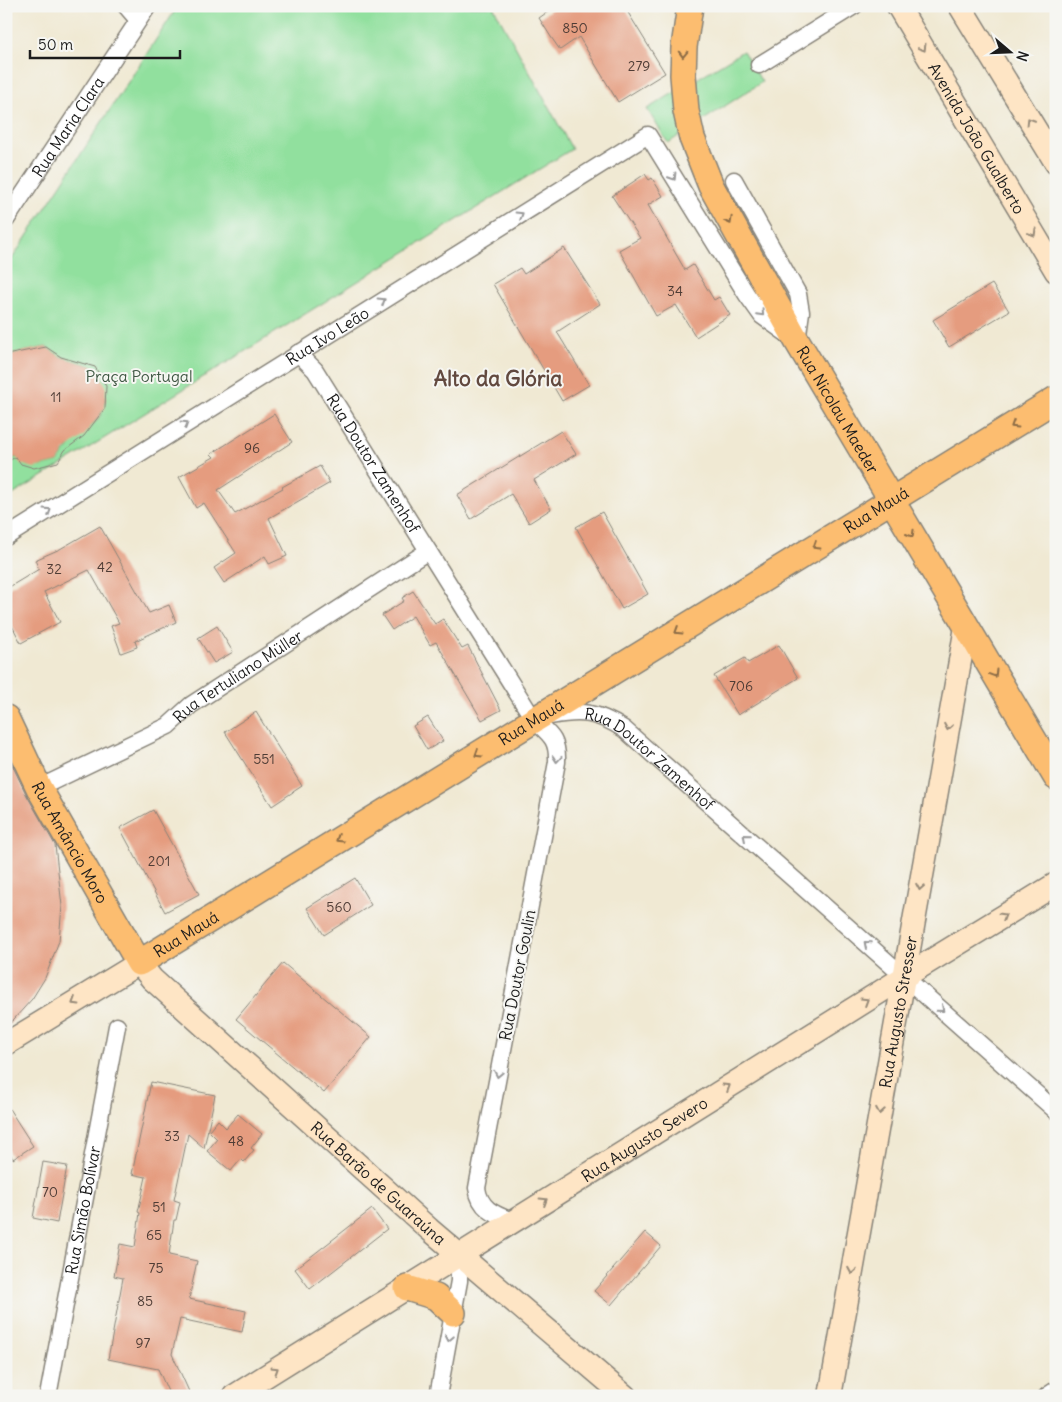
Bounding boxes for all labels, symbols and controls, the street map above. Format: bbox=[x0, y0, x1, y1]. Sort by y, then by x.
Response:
house number: 850 bbox=[562, 19, 588, 37]
scale bar bbox=[30, 28, 180, 60]
north arrow bbox=[984, 28, 1034, 78]
text: 50 m bbox=[38, 35, 73, 54]
one-way arrow bbox=[916, 43, 926, 52]
text: N bbox=[1012, 49, 1032, 64]
one-way arrow bbox=[678, 51, 689, 59]
house number: 279 bbox=[628, 57, 650, 75]
street label: Avenida João Gualberto bbox=[924, 59, 1030, 218]
street label: Rua Maria Clara bbox=[27, 73, 108, 181]
one-way arrow bbox=[1027, 118, 1037, 127]
one-way arrow bbox=[667, 171, 677, 180]
one-way arrow bbox=[515, 212, 524, 221]
one-way arrow bbox=[723, 216, 733, 225]
one-way arrow bbox=[1027, 227, 1037, 236]
house number: 34 bbox=[667, 282, 683, 300]
one-way arrow bbox=[377, 297, 386, 307]
street label: Rua Ivo Leão bbox=[282, 302, 372, 369]
one-way arrow bbox=[755, 307, 764, 316]
street label: Rua Nicolau Maeder bbox=[792, 342, 884, 477]
district label: Alto da Glória bbox=[434, 365, 562, 392]
park label: Praça Portugal bbox=[85, 366, 193, 386]
house number: 11 bbox=[50, 388, 62, 406]
street label: Rua Doutor Zamenhof bbox=[322, 390, 425, 537]
one-way arrow bbox=[1011, 418, 1020, 428]
one-way arrow bbox=[180, 421, 189, 431]
house number: 96 bbox=[244, 439, 260, 457]
street label: Rua Mauá bbox=[840, 482, 912, 537]
one-way arrow bbox=[42, 507, 51, 517]
one-way arrow bbox=[905, 529, 915, 538]
one-way arrow bbox=[813, 540, 822, 550]
house number: 42 bbox=[97, 558, 113, 576]
house number: 32 bbox=[46, 560, 62, 578]
street label: Rua Tertuliano Müller bbox=[168, 625, 307, 727]
one-way arrow bbox=[674, 625, 683, 635]
one-way arrow bbox=[987, 668, 997, 677]
house number: 706 bbox=[729, 677, 753, 695]
street label: Rua Mauá bbox=[495, 694, 567, 750]
street label: Rua Doutor Zamenhof bbox=[583, 703, 719, 815]
one-way arrow bbox=[944, 723, 954, 731]
one-way arrow bbox=[474, 748, 483, 758]
house number: 551 bbox=[253, 750, 275, 768]
one-way arrow bbox=[552, 755, 563, 763]
street label: Rua Amâncio Moro bbox=[27, 778, 113, 907]
one-way arrow bbox=[336, 833, 345, 843]
one-way arrow bbox=[742, 833, 751, 842]
house number: 201 bbox=[148, 852, 170, 870]
one-way arrow bbox=[915, 883, 925, 891]
house number: 560 bbox=[326, 898, 352, 916]
street label: Rua Mauá bbox=[150, 907, 222, 962]
street label: Rua Doutor Goulin bbox=[494, 908, 540, 1042]
one-way arrow bbox=[998, 913, 1007, 923]
street label: Rua Augusto Stresser bbox=[875, 934, 921, 1090]
one-way arrow bbox=[864, 941, 873, 950]
one-way arrow bbox=[71, 996, 80, 1006]
one-way arrow bbox=[859, 998, 868, 1008]
one-way arrow bbox=[935, 1003, 944, 1012]
one-way arrow bbox=[494, 1069, 504, 1078]
one-way arrow bbox=[721, 1084, 730, 1094]
street label: Rua Augusto Severo bbox=[578, 1092, 711, 1186]
one-way arrow bbox=[876, 1106, 886, 1115]
street label: Rua Barão de Guaraúna bbox=[306, 1117, 450, 1249]
house number: 33 bbox=[164, 1127, 180, 1145]
house number: 48 bbox=[228, 1132, 244, 1150]
street label: Rua Simão Bolívar bbox=[61, 1144, 105, 1276]
house number: 70 bbox=[42, 1183, 58, 1201]
house number: 51 bbox=[152, 1198, 166, 1216]
one-way arrow bbox=[539, 1198, 548, 1207]
house number: 65 bbox=[146, 1226, 162, 1244]
house number: 75 bbox=[149, 1259, 163, 1277]
one-way arrow bbox=[847, 1266, 857, 1275]
house number: 85 bbox=[137, 1292, 153, 1310]
house number: 97 bbox=[136, 1334, 151, 1352]
one-way arrow bbox=[444, 1334, 454, 1342]
one-way arrow bbox=[270, 1367, 279, 1376]

